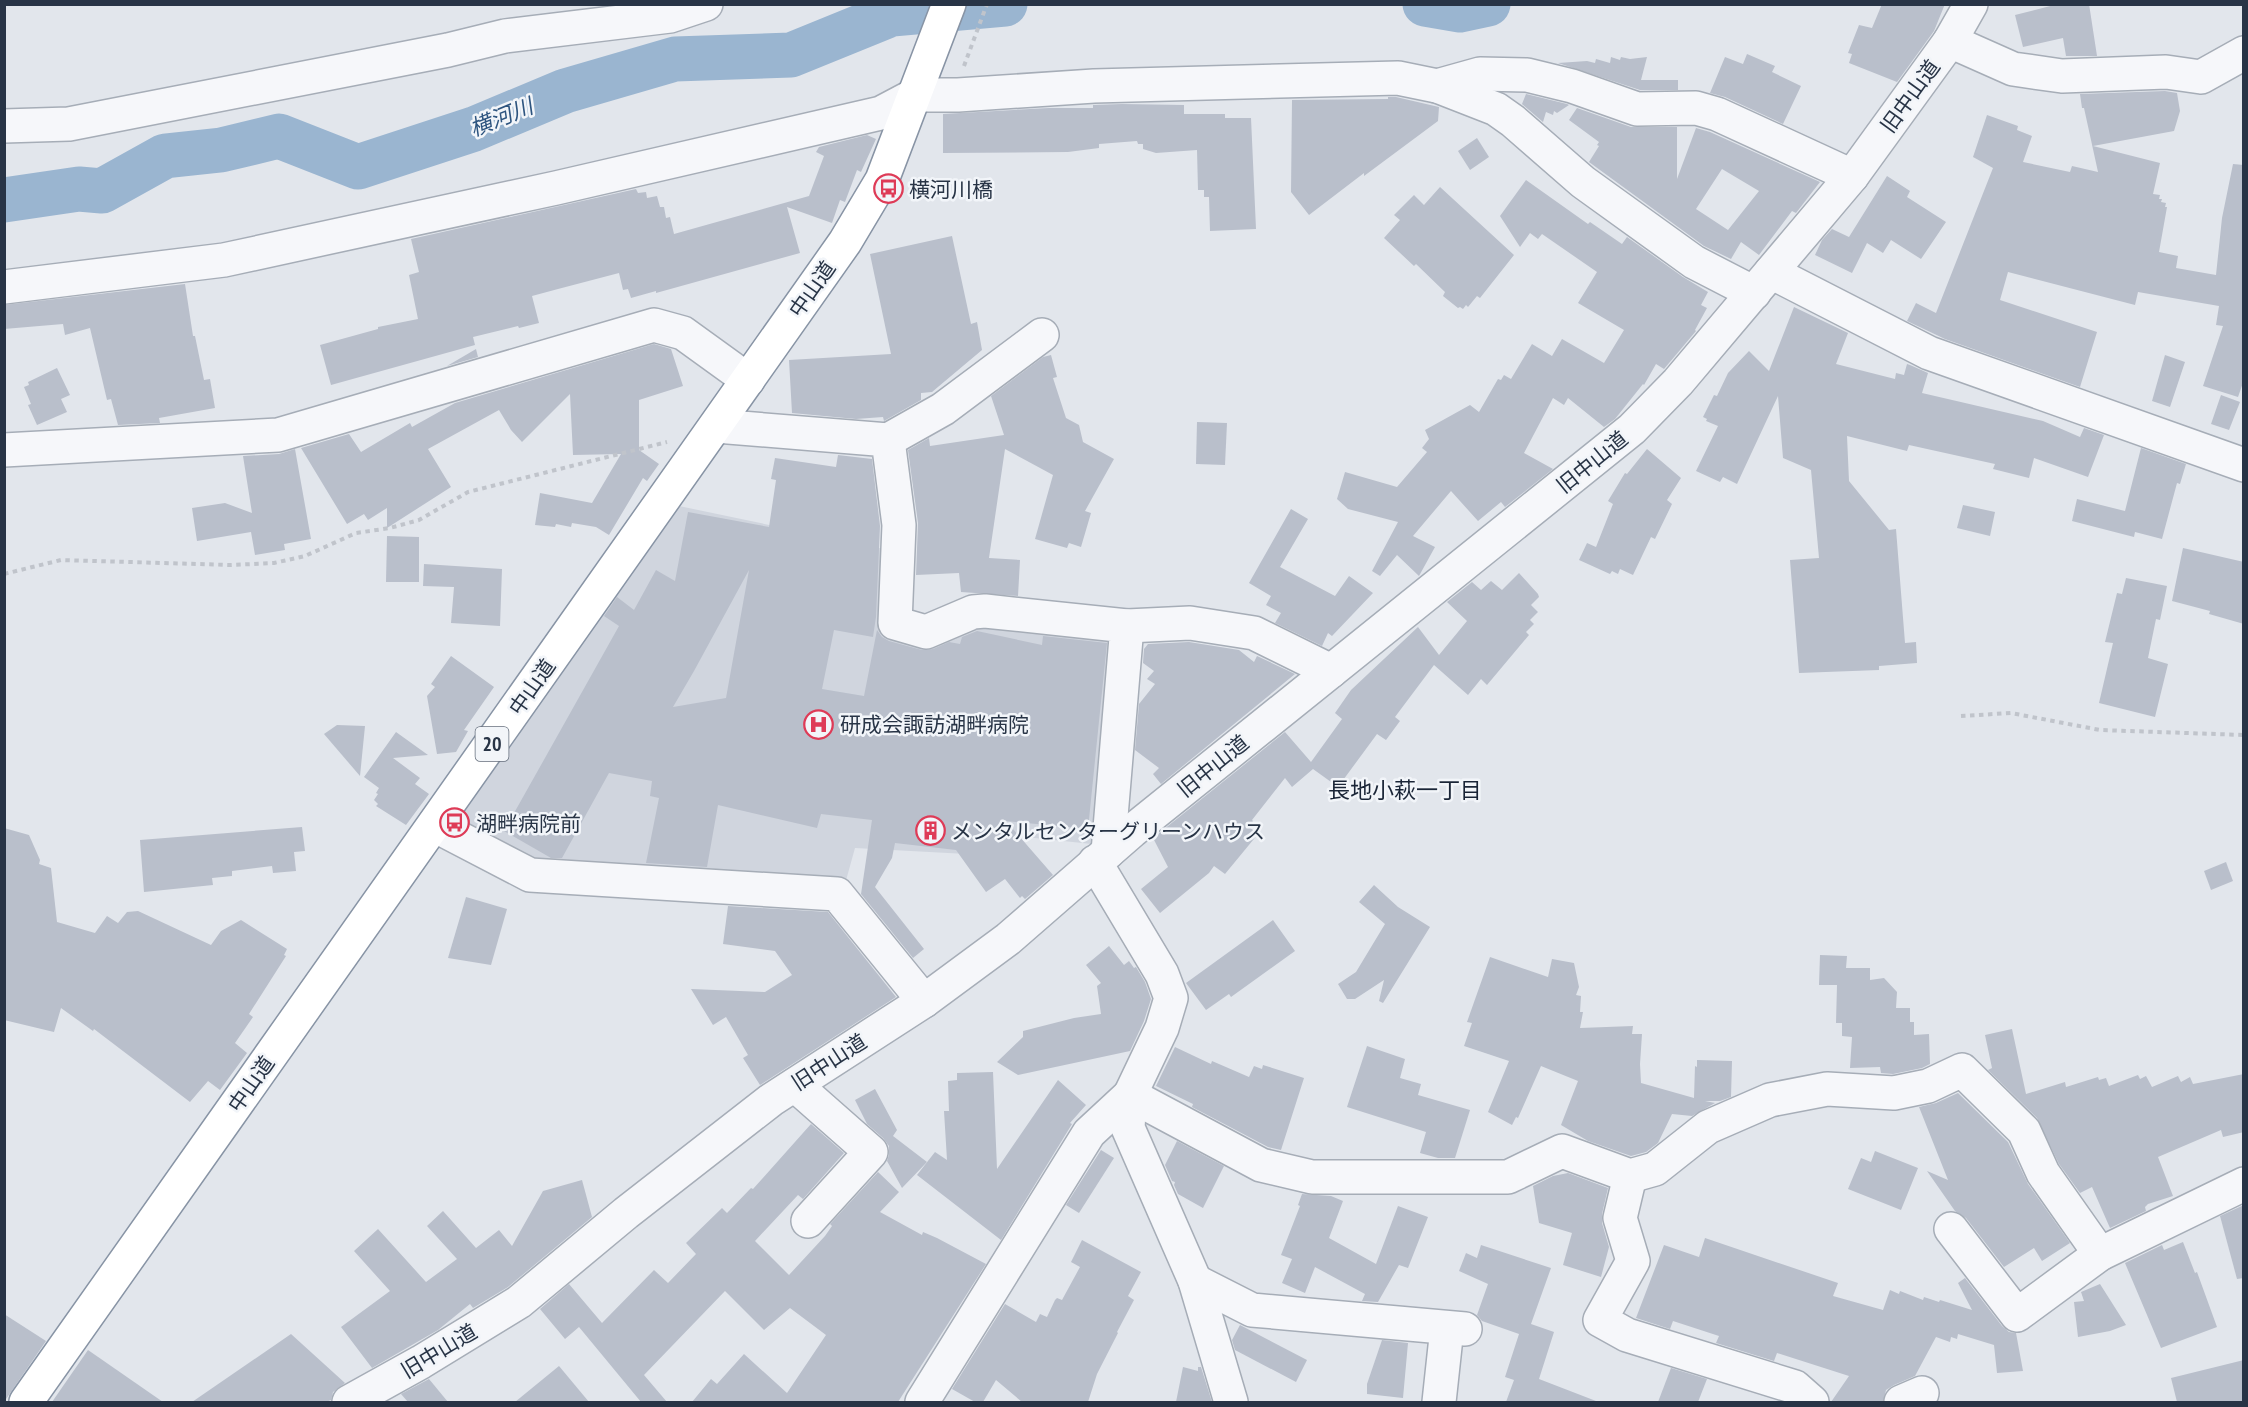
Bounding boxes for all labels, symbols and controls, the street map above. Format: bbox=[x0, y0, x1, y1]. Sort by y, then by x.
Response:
street label: 旧中山道 bbox=[1874, 54, 1946, 138]
water label: 横河川 bbox=[465, 91, 539, 142]
bus stop icon: 横河川橋 bbox=[872, 173, 904, 205]
place label: 横河川橋 bbox=[909, 176, 993, 203]
street label: 中山道 bbox=[783, 255, 841, 323]
street label: 旧中山道 bbox=[1551, 425, 1633, 499]
street label: 中山道 bbox=[503, 653, 561, 721]
hospital icon: 研成会諏訪湖畔病院 bbox=[803, 708, 835, 740]
place label: 研成会諏訪湖畔病院 bbox=[840, 711, 1029, 738]
road number: 20 bbox=[476, 727, 508, 761]
street label: 旧中山道 bbox=[1172, 729, 1254, 803]
district label: 長地小萩一丁目 bbox=[1328, 776, 1482, 804]
bus stop icon: 湖畔病院前 bbox=[439, 807, 471, 839]
place label: 湖畔病院前 bbox=[476, 810, 581, 837]
building icon: メンタルセンターグリーンハウス bbox=[914, 815, 946, 847]
place label: メンタルセンターグリーンハウス bbox=[951, 818, 1265, 845]
street label: 旧中山道 bbox=[786, 1028, 872, 1096]
street label: 中山道 bbox=[222, 1050, 280, 1118]
street label: 旧中山道 bbox=[396, 1318, 482, 1384]

